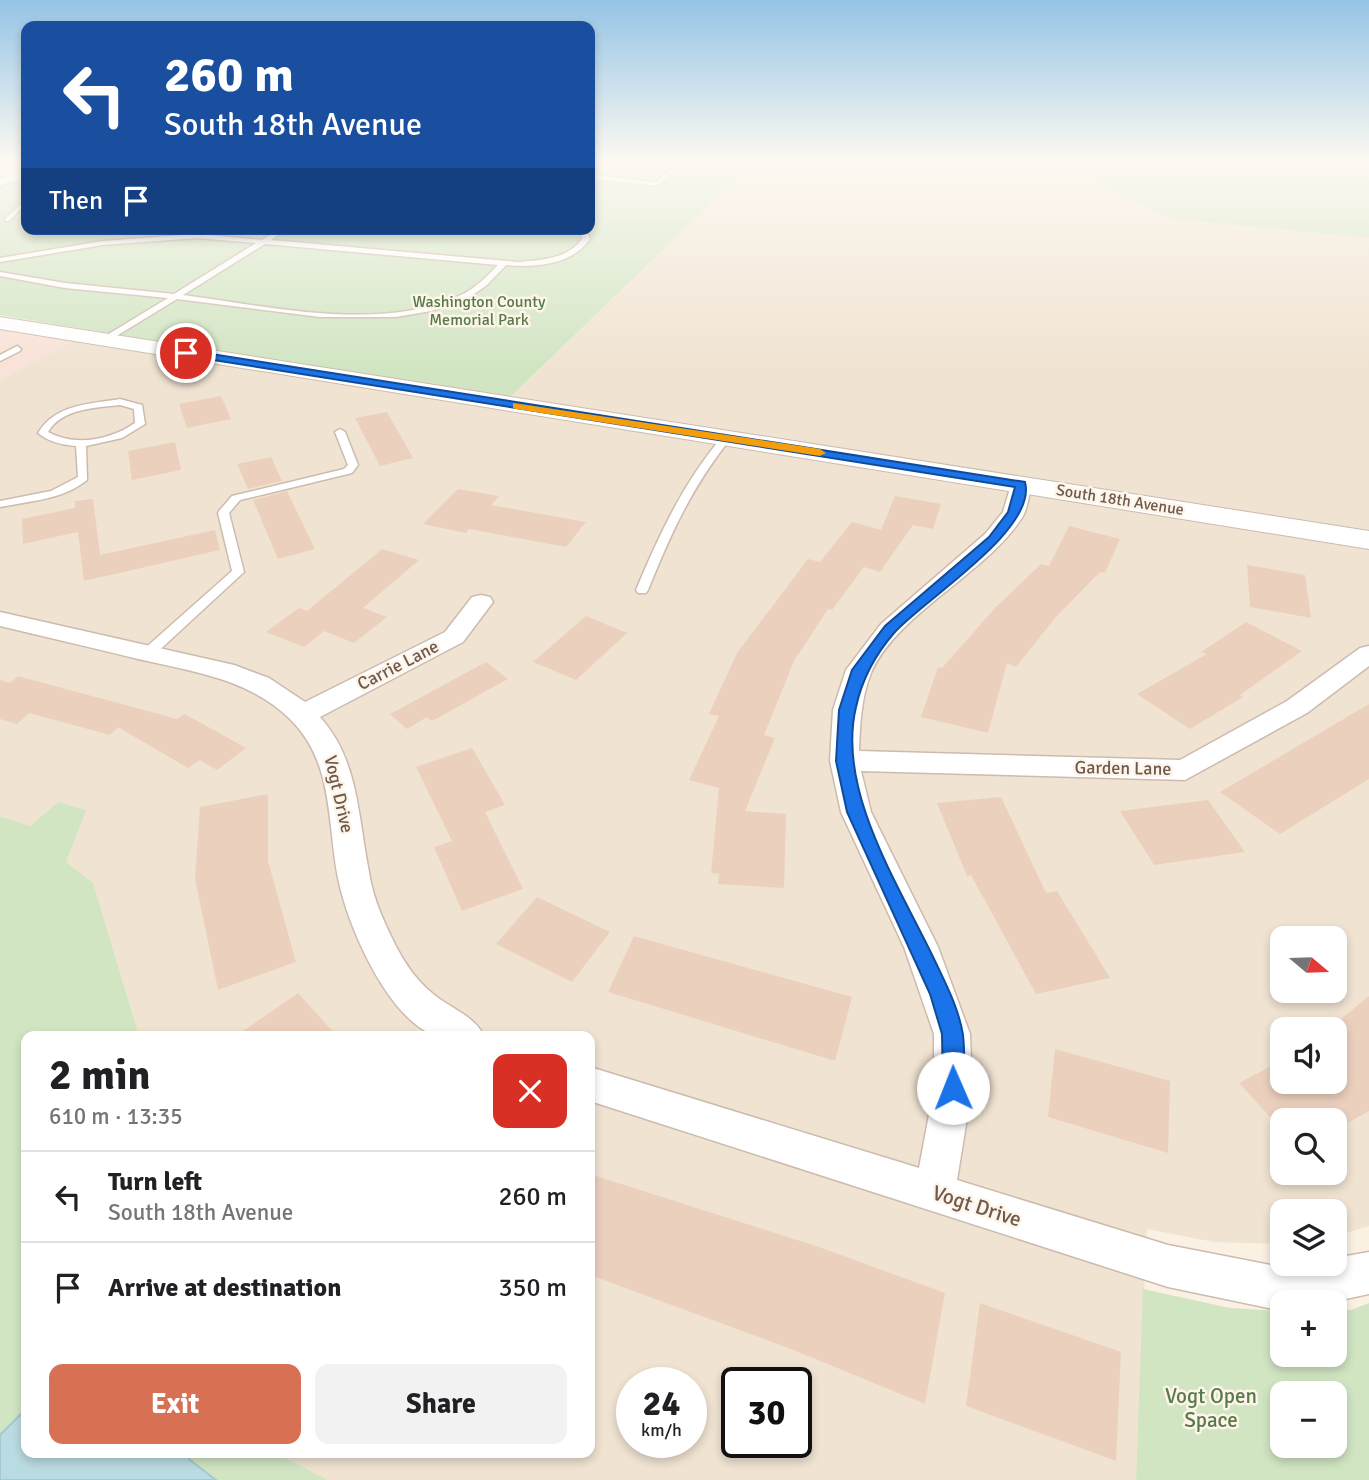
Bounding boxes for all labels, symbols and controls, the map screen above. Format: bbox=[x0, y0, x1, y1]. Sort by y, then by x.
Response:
text: 260 m bbox=[164, 45, 294, 105]
icon: left bbox=[49, 49, 140, 140]
text: South 18th Avenue bbox=[164, 105, 422, 144]
icon: arrive bbox=[117, 182, 155, 220]
text: Then bbox=[49, 185, 103, 217]
park label: Washington County Memorial Park bbox=[413, 292, 546, 330]
pin bbox=[156, 323, 216, 383]
icon: arrive bbox=[167, 334, 205, 372]
street label: South 18th Avenue bbox=[1055, 480, 1185, 520]
street label: Carrie Lane bbox=[354, 635, 442, 695]
street label: Vogt Drive bbox=[319, 753, 359, 835]
street label: Garden Lane bbox=[1074, 756, 1172, 780]
north arrow bbox=[1270, 926, 1348, 1003]
map controls bbox=[1270, 926, 1347, 1458]
button: sound bbox=[1270, 1017, 1347, 1094]
text: 2 min bbox=[49, 1050, 150, 1101]
position arrow bbox=[916, 1051, 990, 1125]
button: close bbox=[493, 1054, 567, 1128]
text: 610 m · 13:35 bbox=[49, 1102, 183, 1131]
button: search bbox=[1270, 1108, 1347, 1185]
text: Turn left bbox=[108, 1166, 202, 1198]
icon: left bbox=[49, 1178, 87, 1216]
street label: Vogt Drive bbox=[929, 1179, 1025, 1233]
text: 260 m bbox=[498, 1181, 567, 1213]
text: South 18th Avenue bbox=[108, 1198, 293, 1227]
button: layers bbox=[1270, 1199, 1347, 1276]
icon: arrive bbox=[49, 1269, 87, 1307]
text: Arrive at destination bbox=[108, 1272, 341, 1304]
text: 350 m bbox=[498, 1272, 567, 1304]
button: + bbox=[1270, 1290, 1347, 1367]
button: Exit bbox=[49, 1364, 301, 1444]
button: Share bbox=[315, 1364, 567, 1444]
speed limit sign: 30 bbox=[721, 1367, 812, 1458]
button: − bbox=[1270, 1381, 1347, 1458]
text: 24 bbox=[643, 1382, 680, 1425]
park label: Vogt Open Space bbox=[1165, 1383, 1257, 1433]
text: km/h bbox=[641, 1419, 682, 1441]

